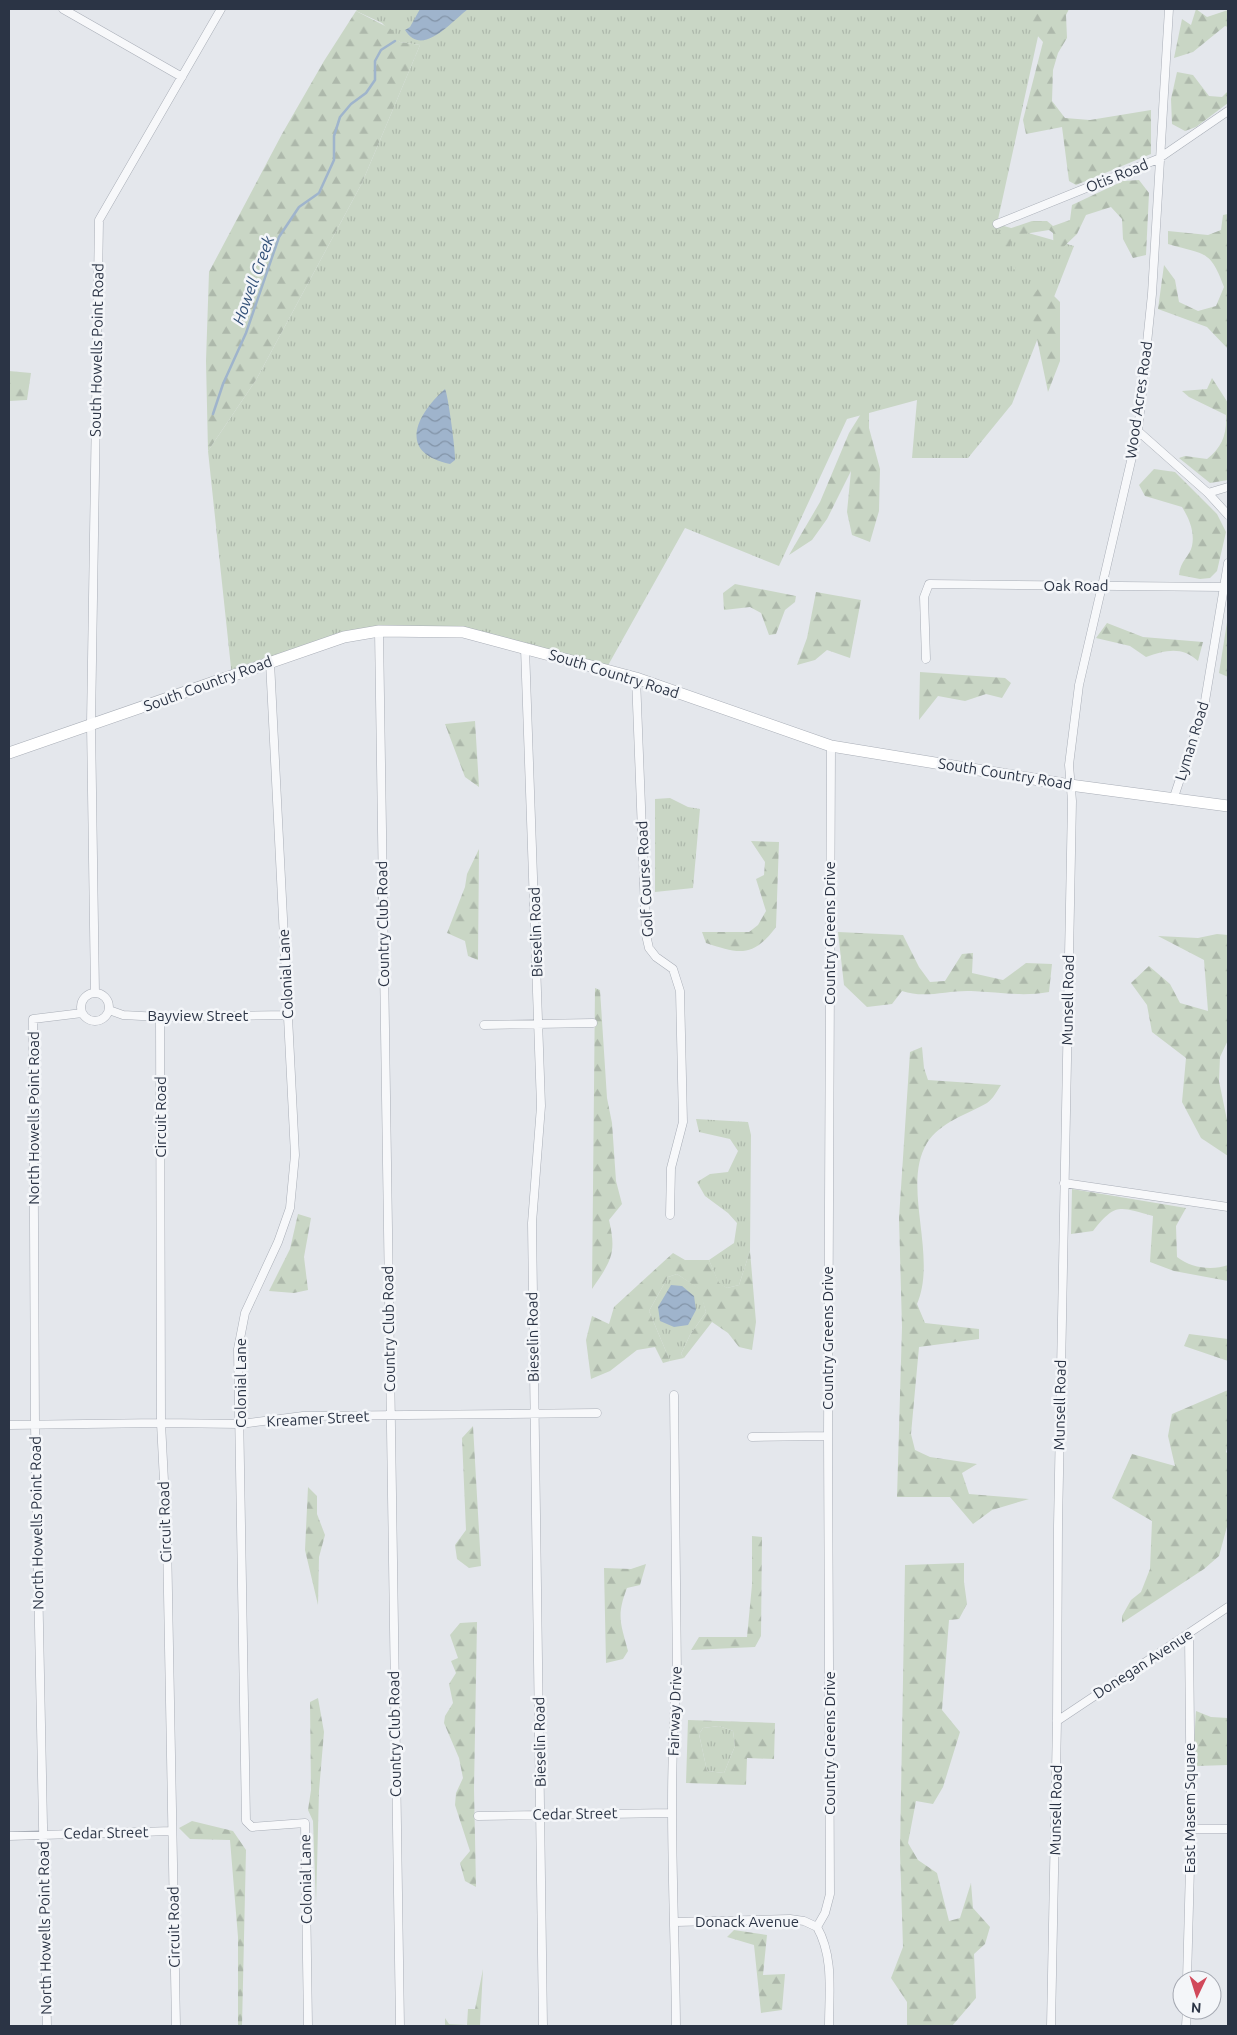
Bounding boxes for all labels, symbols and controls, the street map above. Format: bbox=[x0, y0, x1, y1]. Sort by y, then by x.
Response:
street label: Otis Road bbox=[1083, 155, 1150, 196]
water label: Howell Creek bbox=[229, 232, 278, 327]
street label: South Howells Point Road bbox=[86, 263, 107, 437]
street label: Wood Acres Road bbox=[1122, 340, 1155, 460]
street label: Oak Road bbox=[1044, 577, 1108, 594]
street label: South Country Road bbox=[547, 646, 681, 701]
street label: South Country Road bbox=[141, 652, 274, 715]
street label: Lyman Road bbox=[1171, 699, 1212, 783]
street label: South Country Road bbox=[937, 755, 1073, 792]
street label: Golf Course Road bbox=[633, 820, 656, 938]
street label: Country Club Road bbox=[373, 861, 392, 987]
street label: Country Greens Drive bbox=[821, 861, 838, 1005]
street label: Bieselin Road bbox=[525, 887, 546, 977]
street label: Colonial Lane bbox=[275, 929, 296, 1019]
street label: Munsell Road bbox=[1058, 954, 1077, 1046]
street label: Bayview Street bbox=[148, 1007, 249, 1024]
street label: North Howells Point Road bbox=[25, 1031, 42, 1205]
street label: Circuit Road bbox=[152, 1076, 169, 1158]
street label: Country Club Road bbox=[379, 1266, 398, 1392]
street label: Country Greens Drive bbox=[819, 1266, 836, 1410]
street label: Bieselin Road bbox=[523, 1292, 542, 1382]
street label: Colonial Lane bbox=[232, 1338, 249, 1428]
street label: Munsell Road bbox=[1050, 1359, 1069, 1451]
street label: Kreamer Street bbox=[266, 1407, 370, 1430]
street label: North Howells Point Road bbox=[26, 1436, 47, 1610]
street label: Circuit Road bbox=[155, 1481, 174, 1563]
street label: Donegan Avenue bbox=[1090, 1625, 1196, 1702]
street label: Fairway Drive bbox=[664, 1666, 685, 1756]
street label: Country Club Road bbox=[385, 1671, 404, 1797]
street label: Country Greens Drive bbox=[821, 1671, 838, 1815]
street label: Bieselin Road bbox=[530, 1697, 549, 1787]
street label: East Masem Square bbox=[1181, 1743, 1198, 1873]
street label: Munsell Road bbox=[1046, 1764, 1065, 1856]
street label: Cedar Street bbox=[532, 1804, 618, 1823]
street label: Cedar Street bbox=[63, 1823, 149, 1842]
street label: Colonial Lane bbox=[296, 1834, 315, 1924]
street label: North Howells Point Road bbox=[34, 1841, 55, 2015]
street label: Circuit Road bbox=[164, 1886, 183, 1968]
street label: Donack Avenue bbox=[695, 1913, 799, 1930]
north arrow bbox=[1172, 1970, 1222, 2020]
text: N bbox=[1190, 2000, 1202, 2016]

